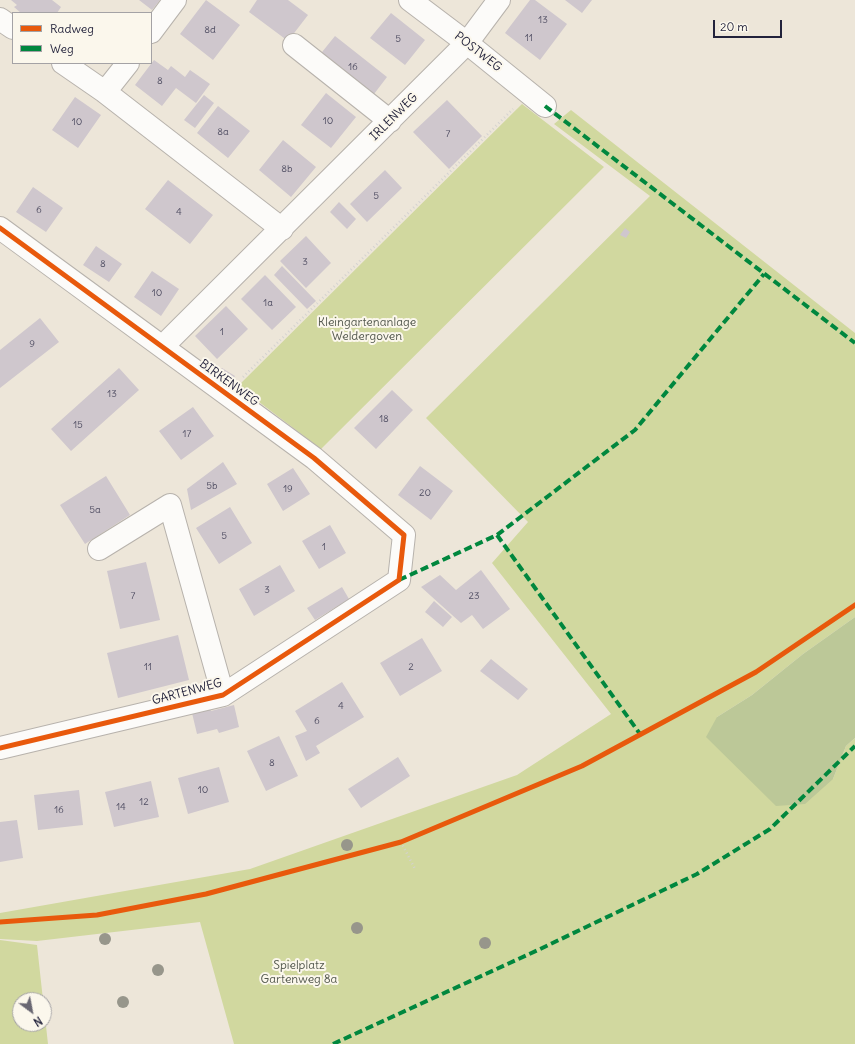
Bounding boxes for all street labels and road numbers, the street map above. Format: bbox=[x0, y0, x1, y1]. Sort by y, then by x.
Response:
street label: POSTWEG bbox=[452, 29, 504, 75]
street label: IRLENWEG bbox=[367, 90, 421, 144]
street label: BIRKENWEG bbox=[197, 357, 261, 409]
street label: GARTENWEG bbox=[150, 676, 224, 708]

